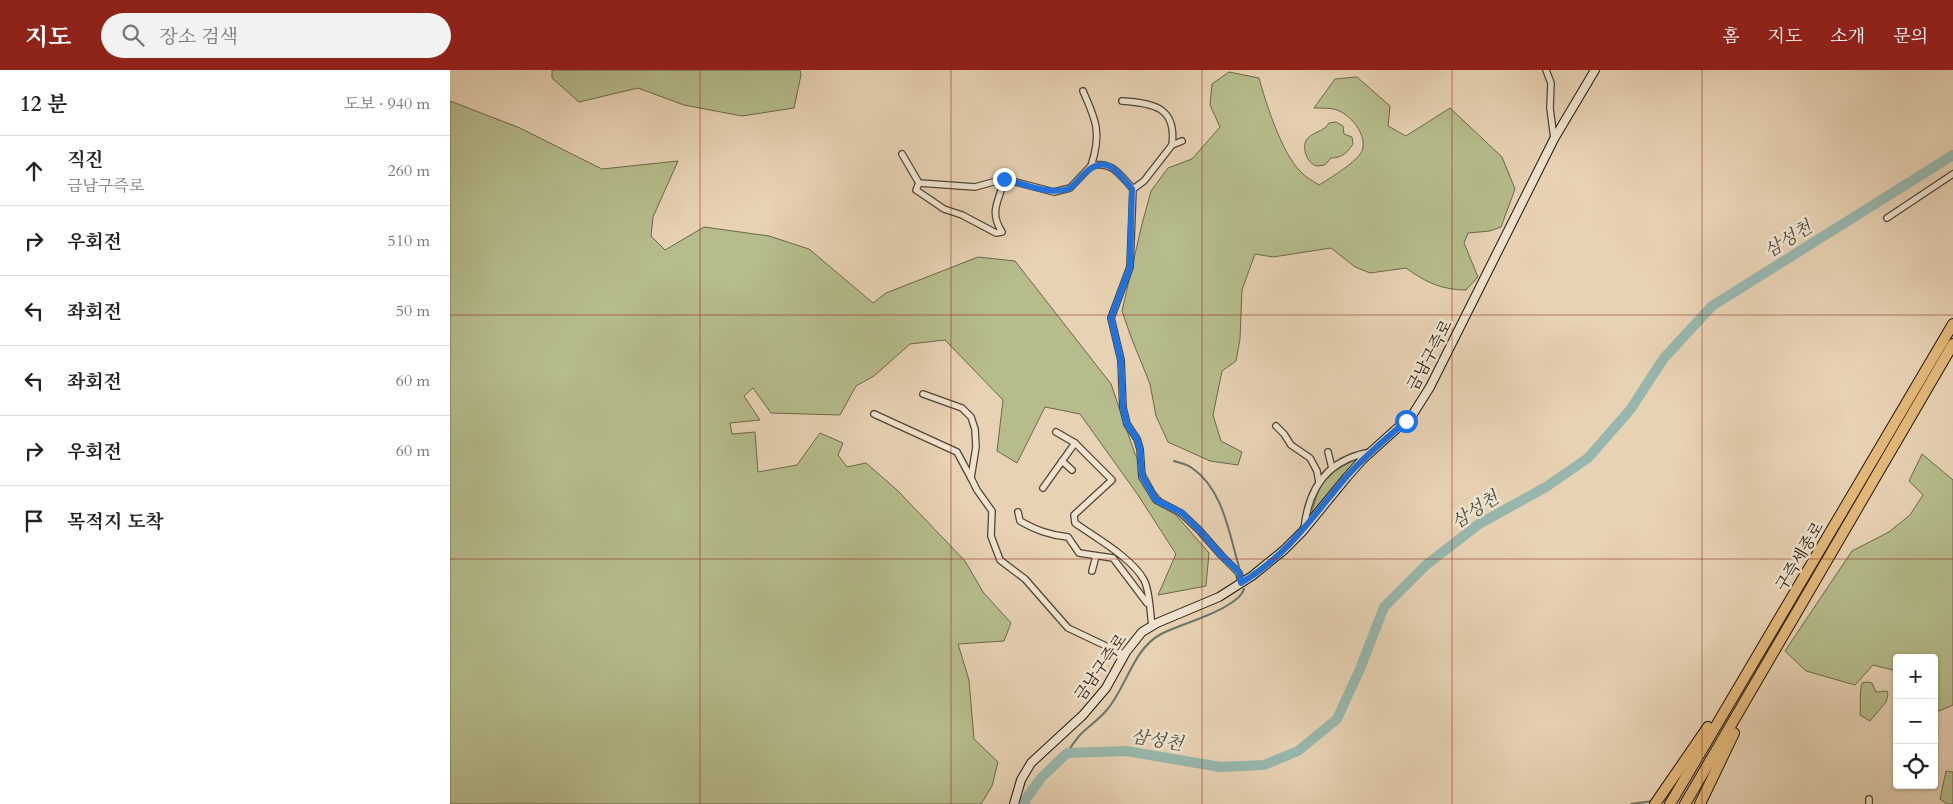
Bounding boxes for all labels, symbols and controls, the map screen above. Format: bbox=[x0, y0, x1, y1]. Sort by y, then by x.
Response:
search box bbox=[101, 13, 451, 58]
text: 지도 bbox=[25, 21, 71, 54]
icon: search bbox=[119, 21, 147, 49]
text: 장소 검색 bbox=[159, 24, 238, 50]
text: 홈 bbox=[1722, 24, 1740, 49]
text: 지도 bbox=[1768, 24, 1802, 49]
text: 소개 bbox=[1830, 24, 1865, 49]
text: 문의 bbox=[1893, 24, 1928, 49]
text: 12 분 bbox=[20, 90, 67, 119]
text: 도보 · 940 m bbox=[344, 93, 430, 115]
text: 직진 bbox=[67, 147, 104, 173]
icon: ahead bbox=[20, 157, 48, 185]
text: 260 m bbox=[388, 160, 430, 182]
route end bbox=[993, 168, 1016, 191]
text: 금남구즉로 bbox=[67, 175, 144, 197]
water label: 삼성천 bbox=[1760, 214, 1818, 264]
icon: right bbox=[20, 227, 48, 255]
text: 우회전 bbox=[67, 229, 122, 255]
text: 510 m bbox=[388, 230, 430, 252]
icon: left bbox=[20, 297, 48, 325]
text: 좌회전 bbox=[67, 299, 122, 325]
text: 50 m bbox=[396, 300, 430, 322]
street label: 금남구즉로 bbox=[1402, 316, 1458, 395]
icon: left bbox=[20, 367, 48, 395]
text: 좌회전 bbox=[67, 369, 122, 395]
text: 60 m bbox=[396, 370, 430, 392]
route start bbox=[1395, 410, 1418, 433]
icon: right bbox=[20, 437, 48, 465]
text: 우회전 bbox=[67, 439, 122, 465]
text: 60 m bbox=[396, 440, 430, 462]
water label: 삼성천 bbox=[1447, 485, 1505, 535]
icon: arrive bbox=[20, 507, 48, 535]
text: 목적지 도착 bbox=[67, 509, 164, 535]
street label: 구즉세종로 bbox=[1771, 517, 1829, 595]
street label: 금남구즉로 bbox=[1070, 629, 1132, 706]
map controls bbox=[1893, 654, 1938, 789]
button: + bbox=[1893, 654, 1938, 699]
button: − bbox=[1893, 699, 1938, 744]
water label: 삼성천 bbox=[1129, 724, 1186, 757]
button: locate bbox=[1893, 744, 1938, 789]

